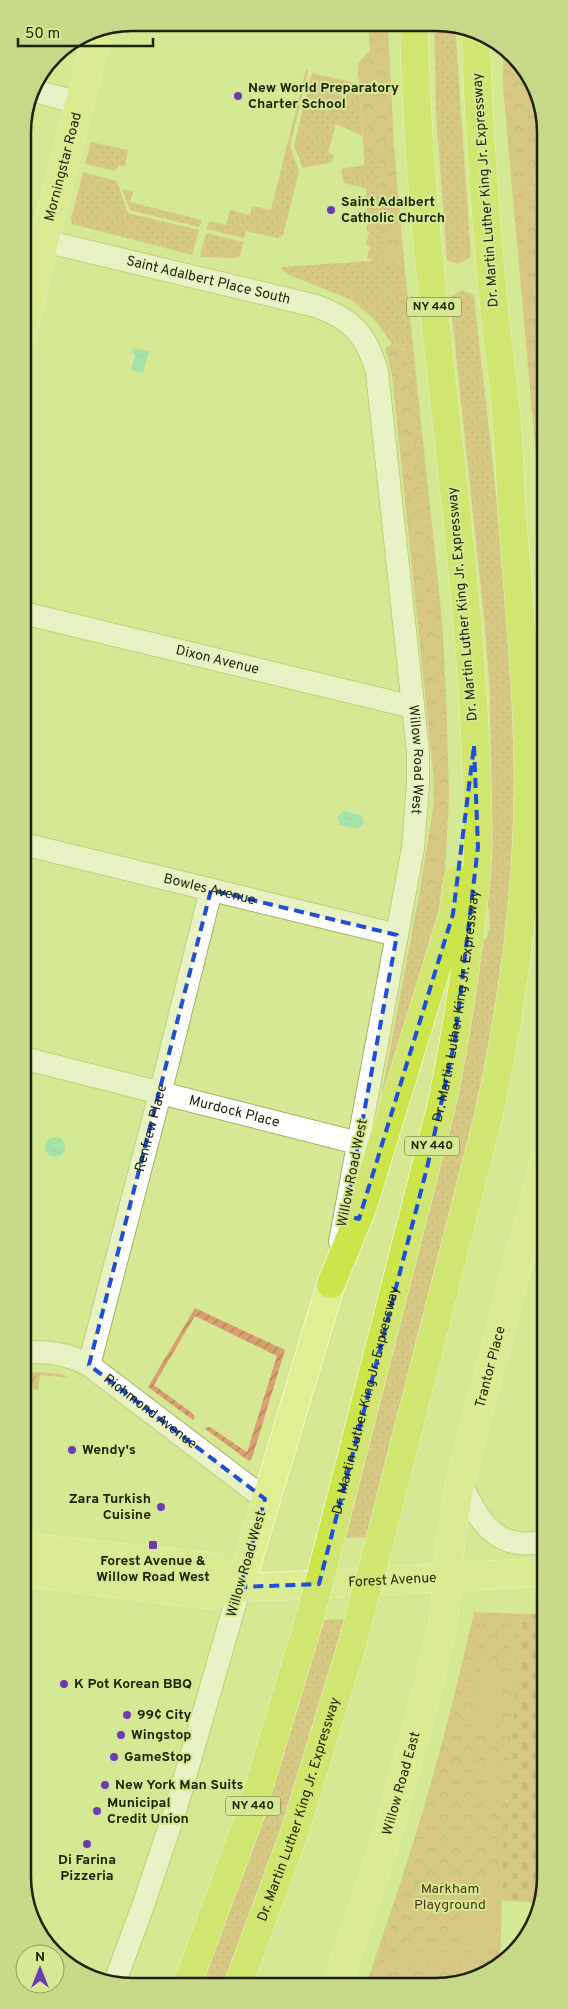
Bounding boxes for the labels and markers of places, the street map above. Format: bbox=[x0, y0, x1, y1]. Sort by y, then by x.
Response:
place label: New World Preparatory Charter School bbox=[248, 80, 399, 113]
marker: New World Preparatory Charter School bbox=[232, 90, 244, 102]
place label: Saint Adalbert Catholic Church bbox=[341, 194, 445, 227]
marker: Saint Adalbert Catholic Church bbox=[325, 204, 337, 216]
place label: Wendy's bbox=[82, 1442, 136, 1459]
marker: Wendy's bbox=[66, 1444, 78, 1456]
place label: Zara Turkish Cuisine bbox=[69, 1491, 151, 1524]
marker: Zara Turkish Cuisine bbox=[155, 1501, 167, 1513]
marker: Forest Avenue & Willow Road West bbox=[147, 1539, 159, 1551]
place label: Forest Avenue & Willow Road West bbox=[96, 1553, 210, 1586]
place label: K Pot Korean BBQ bbox=[74, 1676, 192, 1693]
marker: K Pot Korean BBQ bbox=[58, 1678, 70, 1690]
place label: 99¢ City bbox=[137, 1707, 192, 1724]
marker: 99¢ City bbox=[121, 1709, 133, 1721]
place label: Wingstop bbox=[131, 1727, 191, 1744]
marker: Wingstop bbox=[115, 1729, 127, 1741]
place label: GameStop bbox=[124, 1749, 191, 1766]
marker: GameStop bbox=[108, 1751, 120, 1763]
place label: New York Man Suits bbox=[115, 1777, 244, 1794]
marker: New York Man Suits bbox=[99, 1779, 111, 1791]
place label: Municipal Credit Union bbox=[107, 1795, 189, 1828]
marker: Municipal Credit Union bbox=[91, 1805, 103, 1817]
marker: Di Farina Pizzeria bbox=[81, 1838, 93, 1850]
place label: Di Farina Pizzeria bbox=[58, 1852, 116, 1885]

